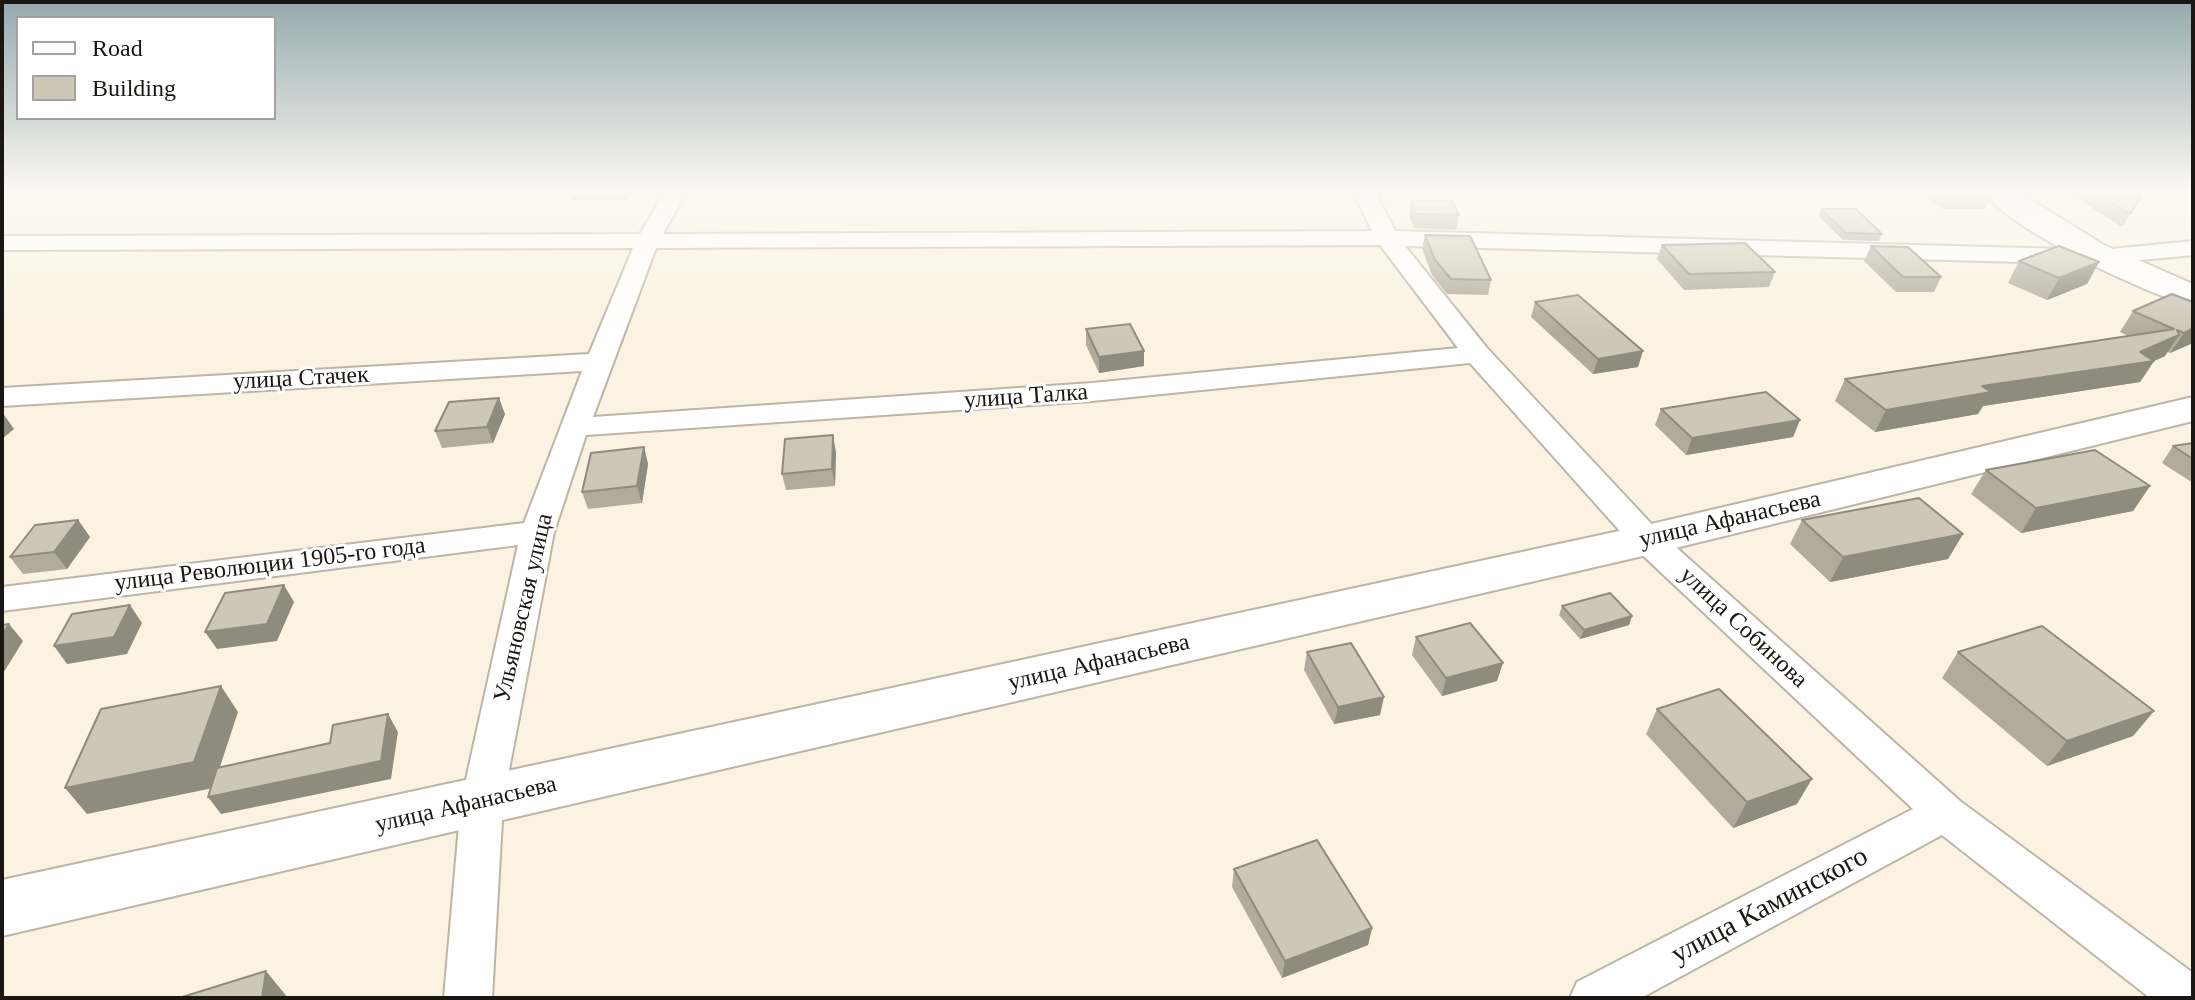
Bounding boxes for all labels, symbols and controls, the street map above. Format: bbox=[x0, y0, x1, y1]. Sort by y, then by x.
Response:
legend bbox=[16, 16, 276, 120]
text: Road bbox=[92, 35, 143, 61]
text: Building bbox=[92, 75, 176, 101]
street label: улица Стачек bbox=[232, 361, 370, 397]
street label: улица Талка bbox=[963, 378, 1089, 416]
street label: улица Афанасьева bbox=[1636, 485, 1824, 555]
street label: Ульяновская улица bbox=[488, 511, 560, 705]
street label: улица Революции 1905-го года bbox=[113, 532, 427, 598]
street label: улица Собинова bbox=[1673, 561, 1813, 695]
street label: улица Афанасьева bbox=[1005, 628, 1193, 698]
street label: улица Афанасьева bbox=[372, 770, 560, 840]
street label: улица Каминского bbox=[1666, 840, 1874, 972]

